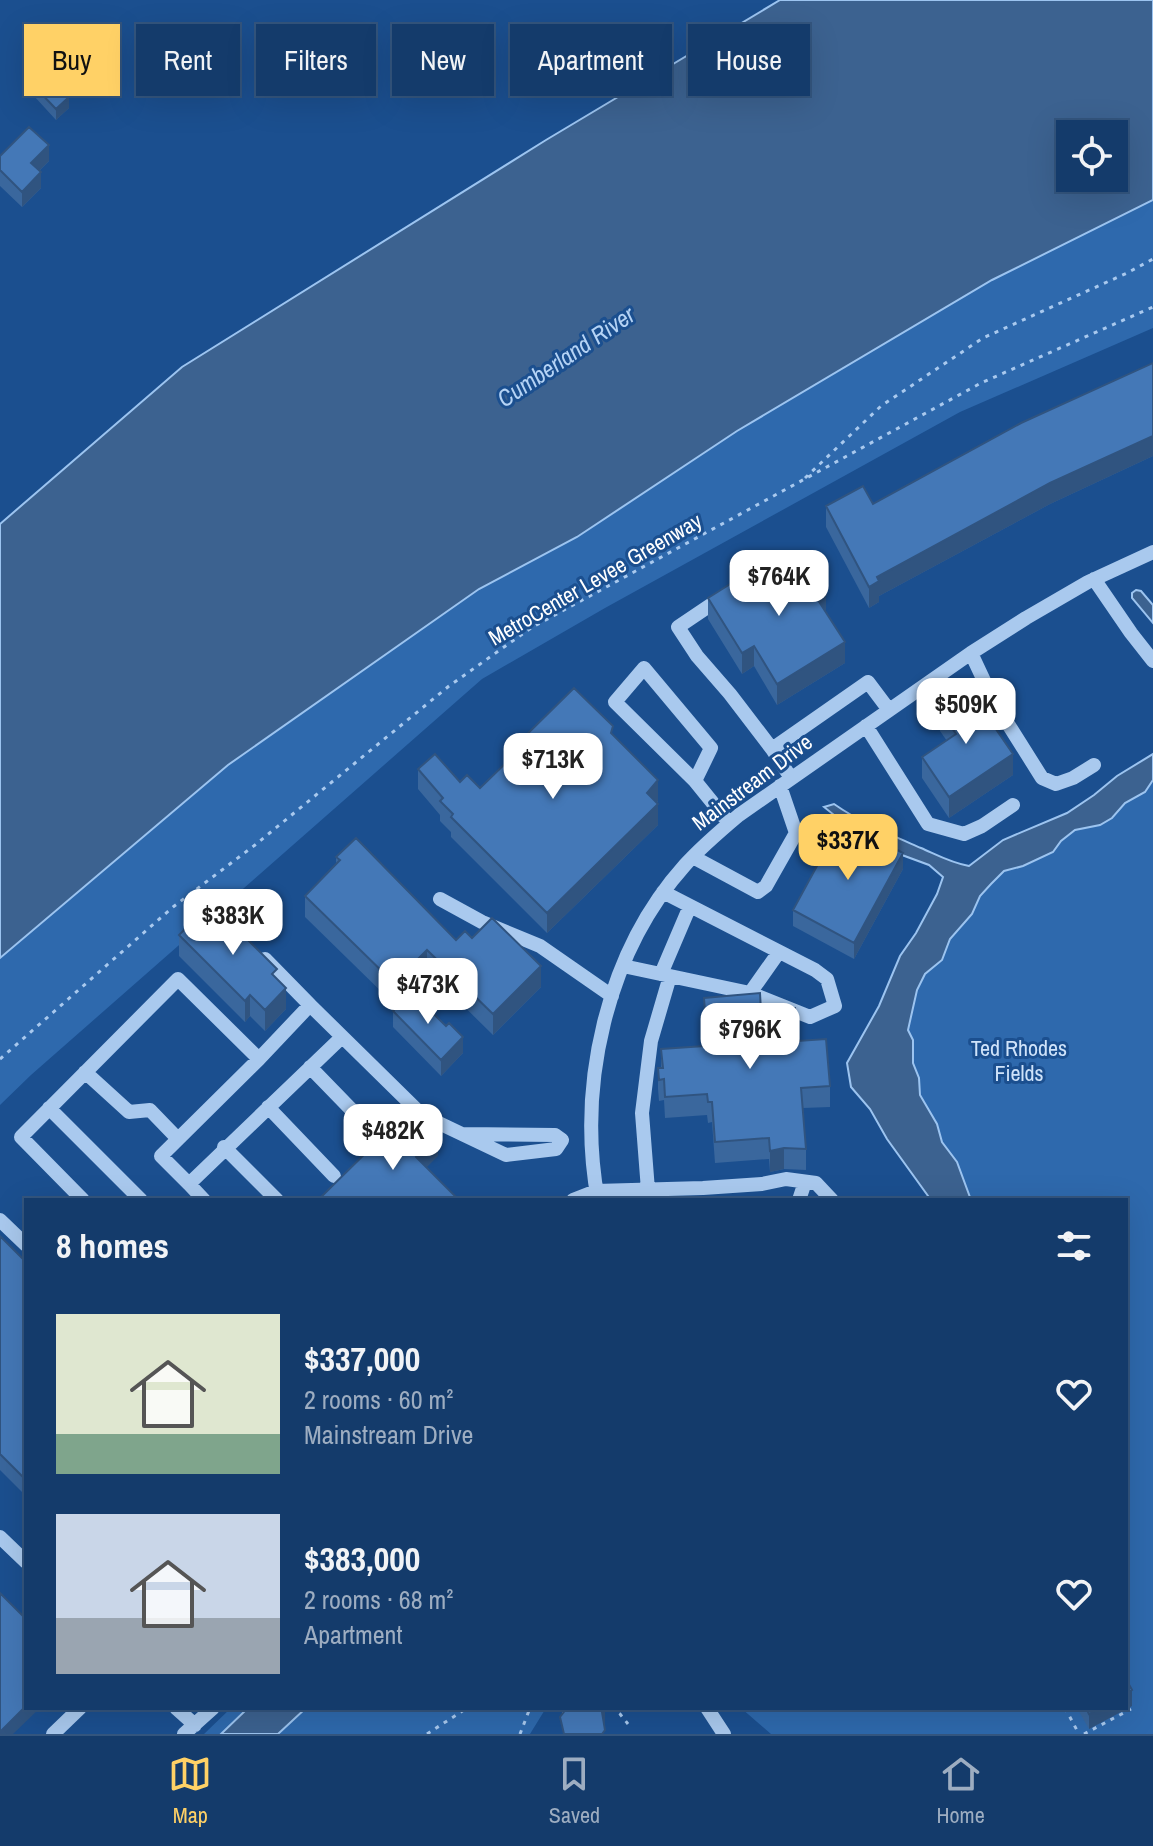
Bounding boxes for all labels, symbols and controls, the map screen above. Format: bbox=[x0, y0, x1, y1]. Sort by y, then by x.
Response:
chip: Buy bbox=[24, 24, 120, 96]
chip: Rent bbox=[136, 24, 240, 96]
chip: Filters bbox=[256, 24, 376, 96]
chip: New bbox=[392, 24, 494, 96]
chip: Apartment bbox=[510, 24, 672, 96]
chip: House bbox=[688, 24, 810, 96]
map controls bbox=[1056, 120, 1128, 192]
button: locate bbox=[1056, 120, 1128, 192]
water label: Cumberland River bbox=[490, 297, 642, 414]
street label: MetroCenter Levee Greenway bbox=[483, 506, 707, 652]
pin: $764K bbox=[723, 550, 835, 618]
text: $764K bbox=[748, 558, 810, 593]
pin: $509K bbox=[910, 678, 1022, 746]
text: $509K bbox=[935, 686, 997, 721]
street label: Mainstream Drive bbox=[686, 727, 818, 837]
pin: $713K bbox=[497, 733, 609, 801]
text: $713K bbox=[522, 741, 584, 776]
pin: $337K bbox=[792, 814, 904, 882]
text: $337K bbox=[817, 822, 879, 857]
pin: $383K bbox=[177, 889, 289, 957]
text: $383K bbox=[202, 897, 264, 932]
pin: $473K bbox=[372, 958, 484, 1026]
text: $473K bbox=[397, 966, 459, 1001]
pin: $796K bbox=[694, 1003, 806, 1071]
text: $796K bbox=[719, 1011, 781, 1046]
park label: Ted Rhodes Fields bbox=[971, 1033, 1067, 1088]
pin: $482K bbox=[337, 1104, 449, 1172]
text: $482K bbox=[362, 1112, 424, 1147]
text: 8 homes bbox=[56, 1223, 169, 1269]
icon: filters bbox=[1052, 1224, 1096, 1268]
text: $337,000 bbox=[304, 1336, 420, 1382]
icon: home bbox=[120, 1346, 216, 1442]
icon: heart bbox=[1052, 1372, 1096, 1416]
text: 2 rooms · 60 m² bbox=[304, 1382, 453, 1417]
text: Mainstream Drive bbox=[304, 1417, 473, 1452]
text: $383,000 bbox=[304, 1536, 420, 1582]
icon: home bbox=[120, 1546, 216, 1642]
icon: heart bbox=[1052, 1572, 1096, 1616]
text: 2 rooms · 68 m² bbox=[304, 1582, 453, 1617]
text: Apartment bbox=[304, 1617, 402, 1652]
tab: Map bbox=[168, 1752, 212, 1830]
tab: Saved bbox=[549, 1752, 600, 1830]
tab: Home bbox=[937, 1752, 985, 1830]

